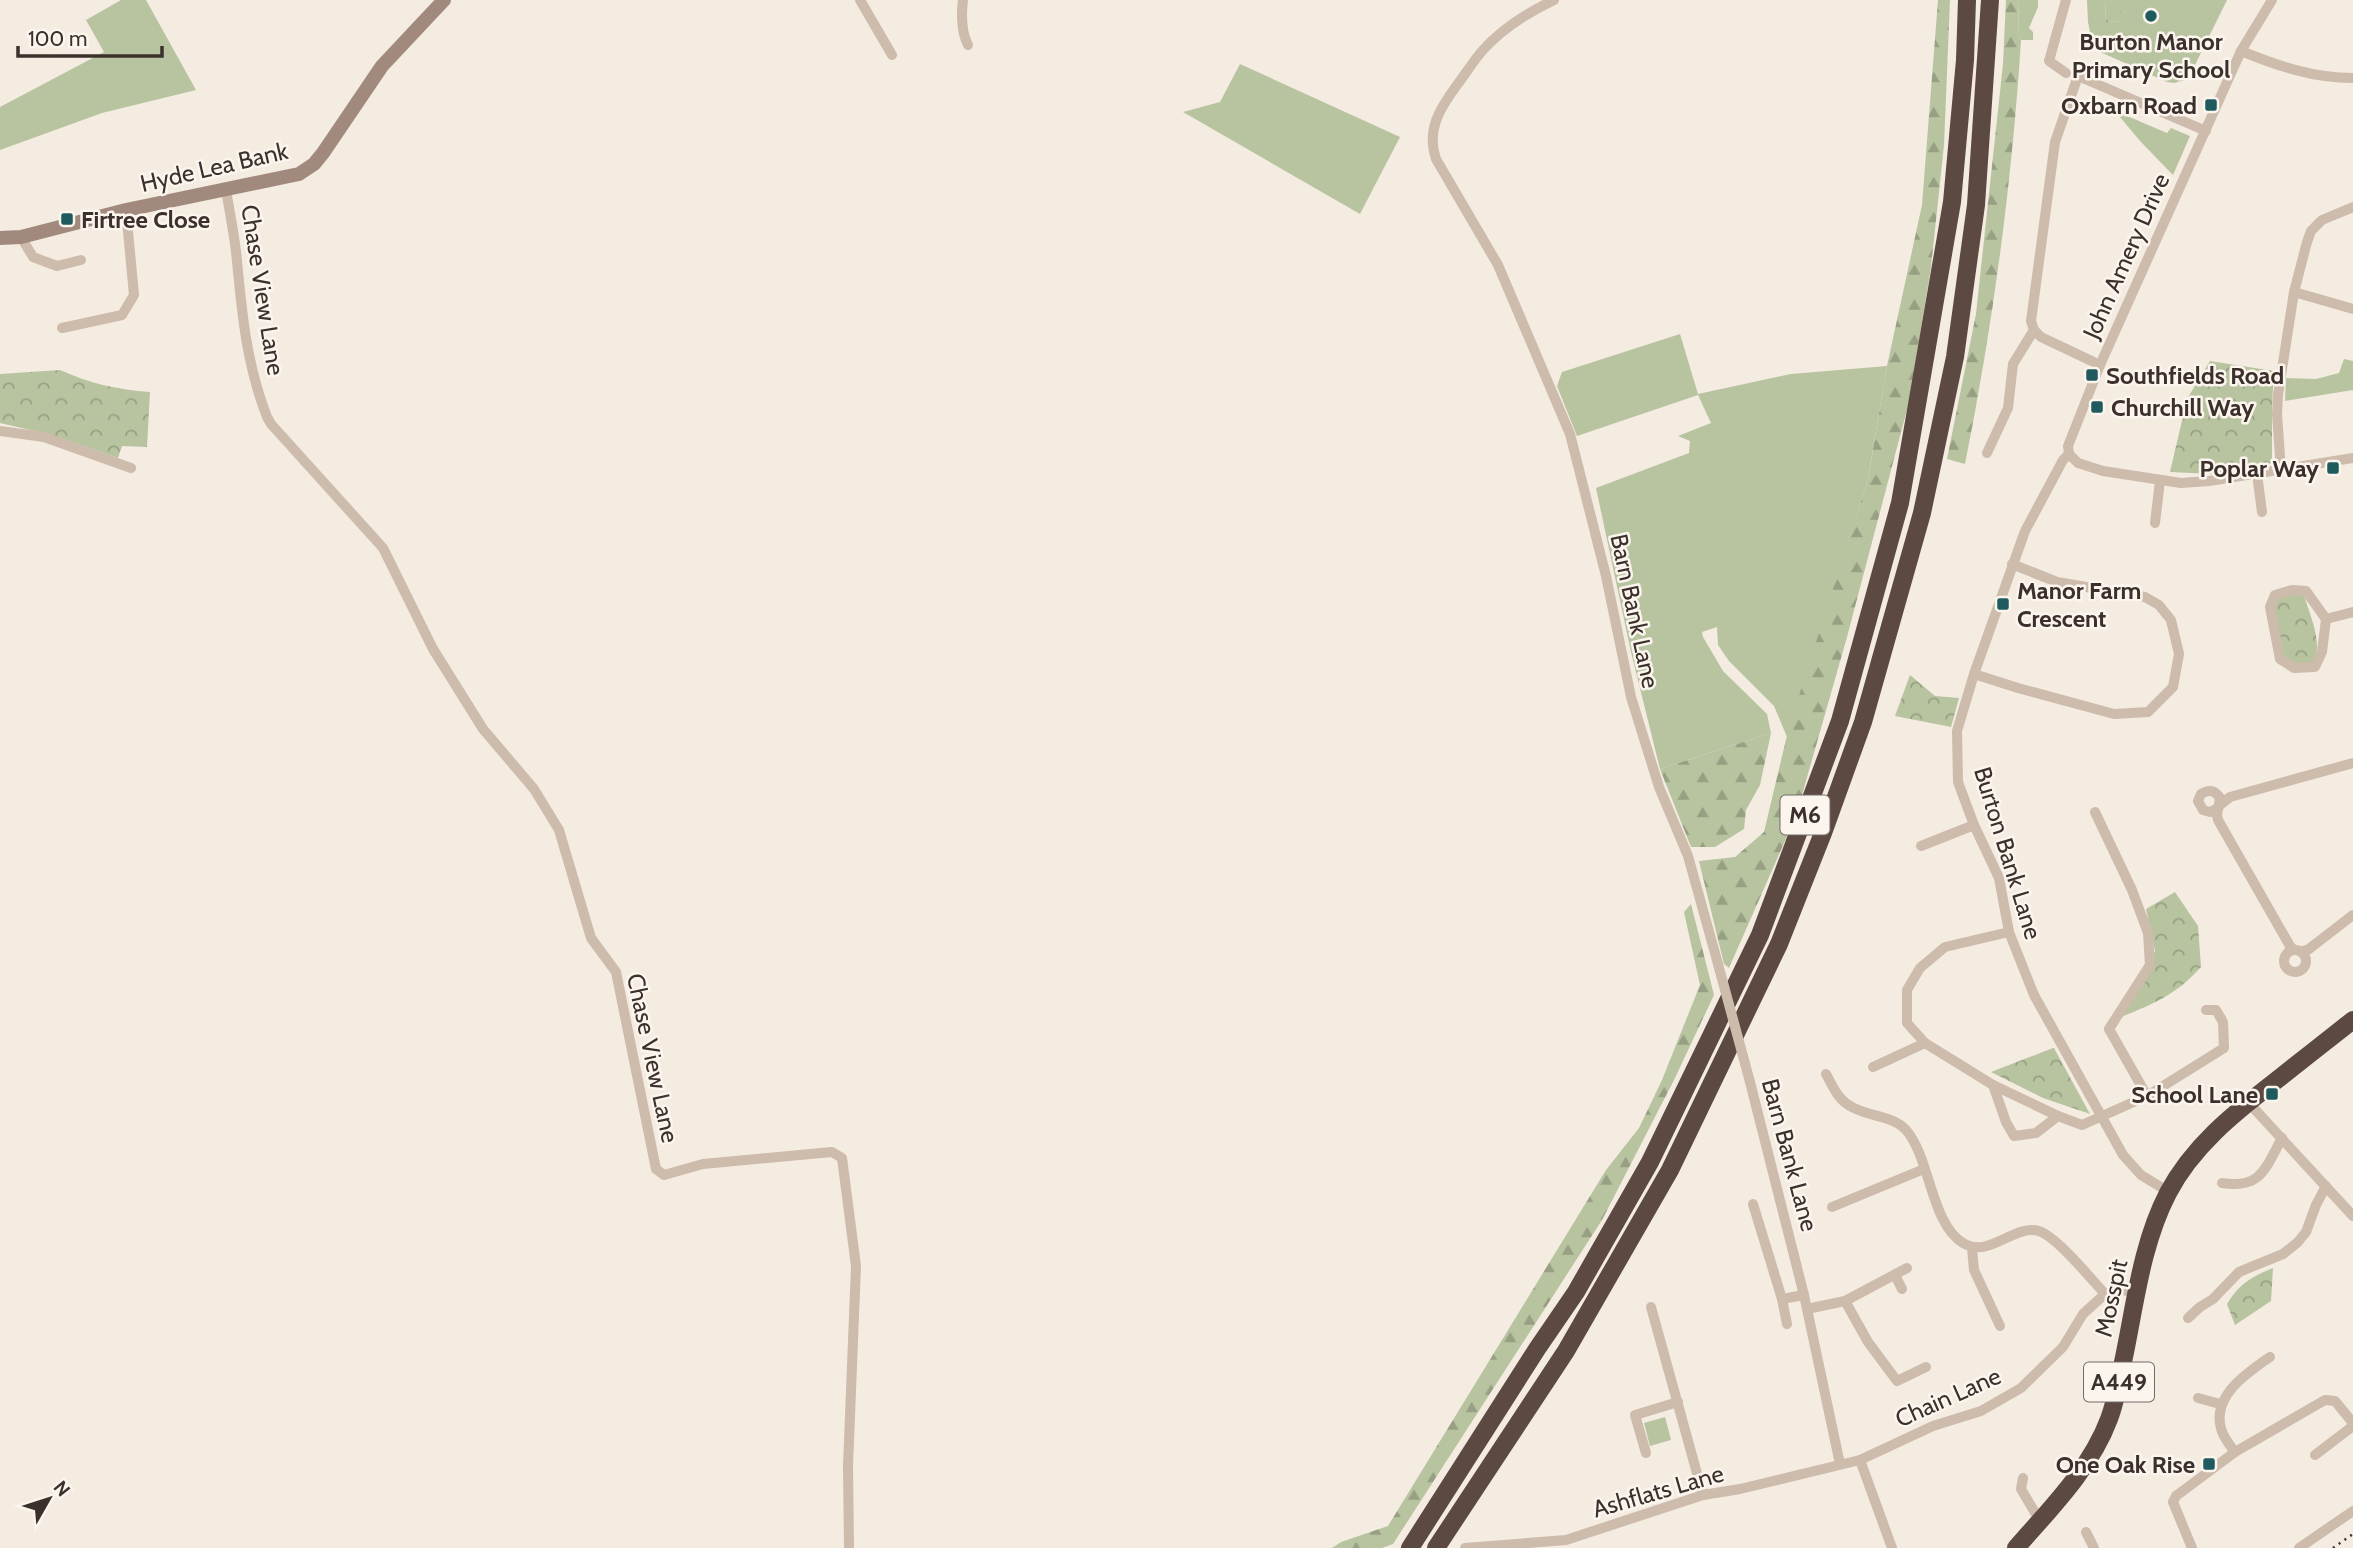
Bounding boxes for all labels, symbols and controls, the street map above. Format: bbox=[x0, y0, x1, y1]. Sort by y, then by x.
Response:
marker: Burton Manor Primary School bbox=[2143, 8, 2159, 24]
scale bar bbox=[18, 14, 161, 58]
text: 100 m bbox=[28, 26, 87, 51]
place label: Burton Manor Primary School bbox=[2072, 27, 2230, 84]
place label: Oxbarn Road bbox=[2061, 91, 2197, 120]
marker: Oxbarn Road bbox=[2203, 97, 2219, 113]
street label: Hyde Lea Bank bbox=[137, 136, 291, 198]
street label: John Amery Drive bbox=[2076, 169, 2175, 344]
street label: Chase View Lane bbox=[235, 203, 291, 377]
place label: Firtree Close bbox=[81, 205, 210, 234]
marker: Firtree Close bbox=[59, 211, 75, 227]
place label: Southfields Road bbox=[2106, 361, 2284, 390]
marker: Southfields Road bbox=[2084, 367, 2100, 383]
place label: Churchill Way bbox=[2111, 393, 2254, 422]
marker: Churchill Way bbox=[2089, 399, 2105, 415]
place label: Poplar Way bbox=[2199, 454, 2319, 483]
marker: Poplar Way bbox=[2325, 460, 2341, 476]
street label: Barn Bank Lane bbox=[1605, 531, 1665, 691]
place label: Manor Farm Crescent bbox=[2017, 576, 2141, 633]
marker: Manor Farm Crescent bbox=[1995, 596, 2011, 612]
street label: Burton Bank Lane bbox=[1968, 763, 2048, 943]
road number: M6 bbox=[1780, 796, 1829, 834]
street label: Chase View Lane bbox=[621, 971, 685, 1145]
street label: Barn Bank Lane bbox=[1756, 1075, 1824, 1235]
place label: School Lane bbox=[2131, 1080, 2258, 1109]
marker: School Lane bbox=[2264, 1086, 2280, 1102]
street label: Mosspit bbox=[2089, 1256, 2133, 1340]
street label: Chain Lane bbox=[1891, 1361, 2005, 1433]
road number: A449 bbox=[2084, 1362, 2154, 1401]
place label: One Oak Rise bbox=[2056, 1450, 2195, 1479]
marker: One Oak Rise bbox=[2201, 1456, 2217, 1472]
street label: Ashflats Lane bbox=[1589, 1458, 1727, 1524]
north arrow bbox=[14, 1464, 84, 1534]
text: N bbox=[49, 1476, 75, 1501]

